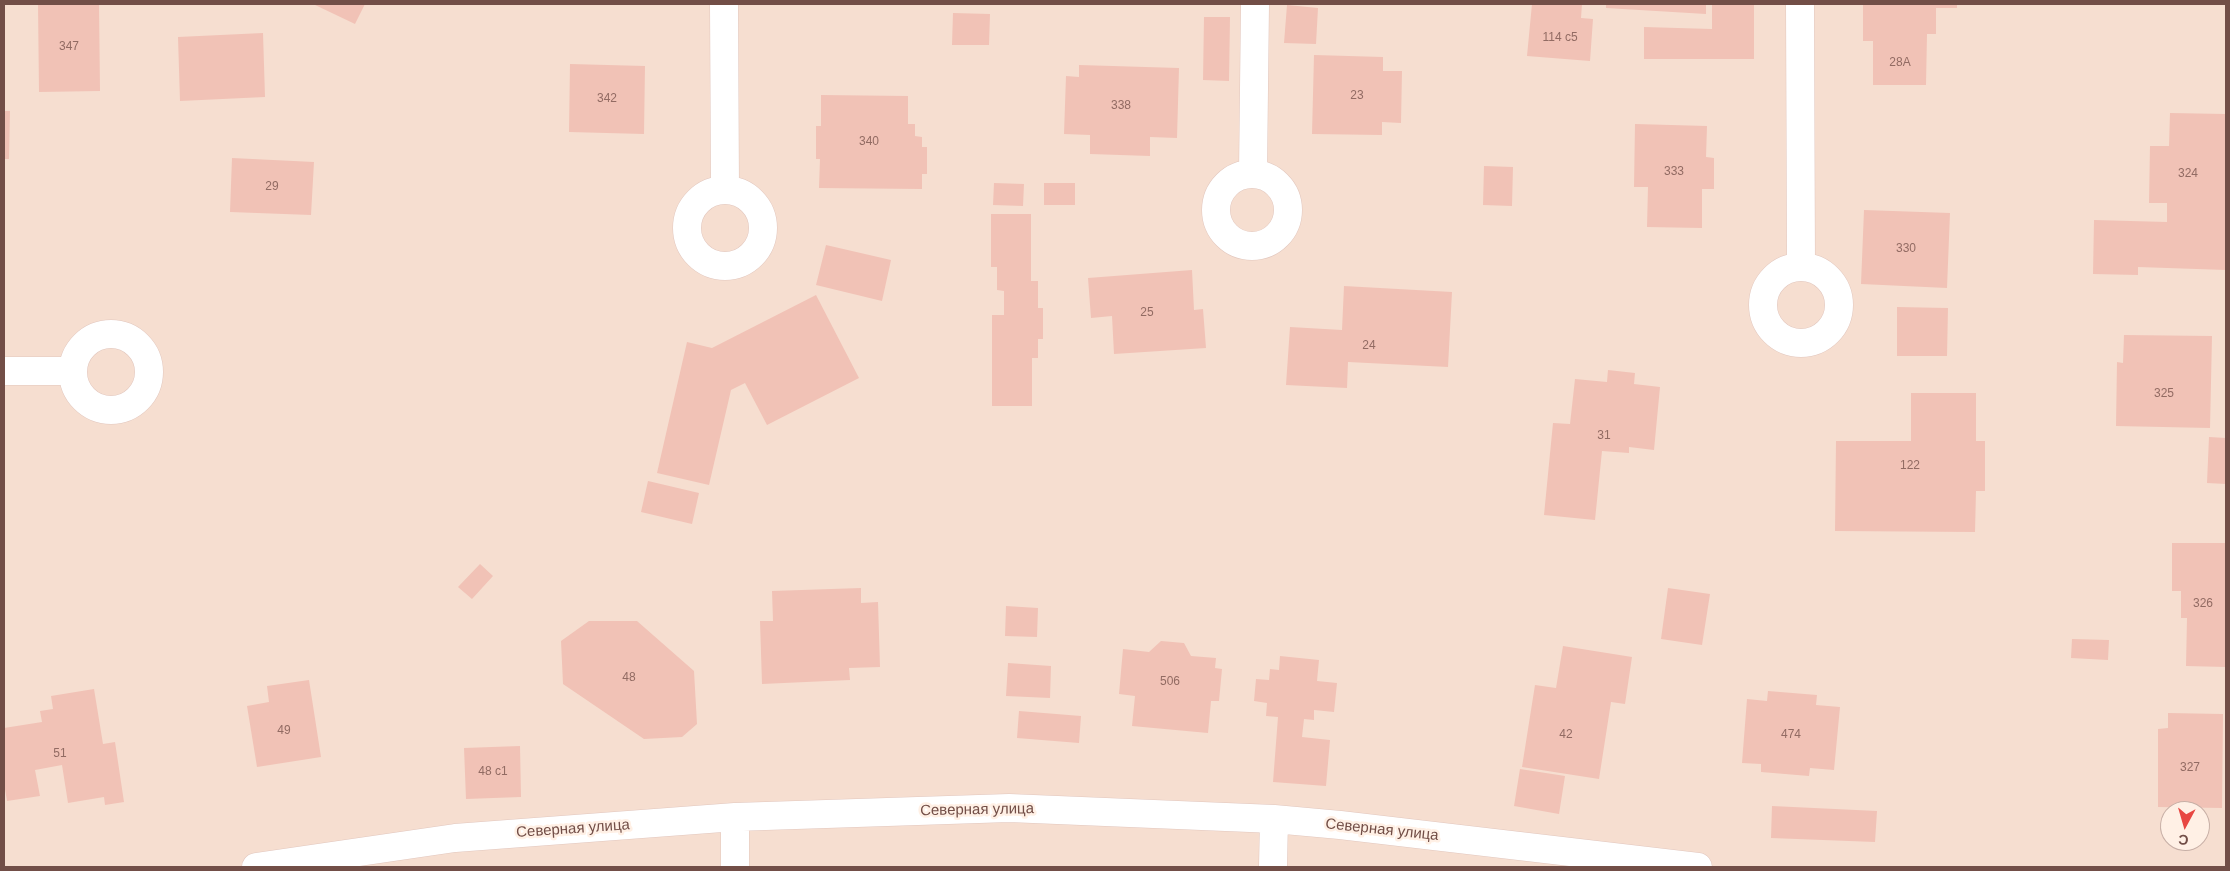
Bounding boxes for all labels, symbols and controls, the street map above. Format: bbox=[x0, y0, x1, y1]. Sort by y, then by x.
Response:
house number: 114 с5 bbox=[1542, 31, 1578, 45]
house number: 347 bbox=[59, 40, 79, 54]
house number: 28А bbox=[1889, 56, 1911, 70]
house number: 23 bbox=[1350, 89, 1364, 103]
house number: 342 bbox=[597, 92, 617, 106]
house number: 338 bbox=[1111, 99, 1131, 113]
house number: 340 bbox=[859, 135, 879, 149]
house number: 333 bbox=[1664, 165, 1684, 179]
house number: 324 bbox=[2178, 167, 2198, 181]
house number: 29 bbox=[265, 180, 279, 194]
house number: 330 bbox=[1896, 242, 1916, 256]
house number: 25 bbox=[1140, 306, 1154, 320]
house number: 24 bbox=[1362, 339, 1376, 353]
house number: 325 bbox=[2154, 387, 2174, 401]
house number: 31 bbox=[1597, 429, 1611, 443]
house number: 122 bbox=[1900, 459, 1920, 473]
house number: 326 bbox=[2193, 597, 2213, 611]
house number: 48 bbox=[622, 671, 636, 685]
house number: 506 bbox=[1160, 675, 1180, 689]
house number: 49 bbox=[277, 724, 291, 738]
house number: 42 bbox=[1559, 728, 1573, 742]
house number: 474 bbox=[1781, 728, 1801, 742]
house number: 51 bbox=[53, 747, 67, 761]
house number: 327 bbox=[2180, 761, 2200, 775]
house number: 48 с1 bbox=[478, 765, 508, 779]
street label: Северная улица bbox=[920, 800, 1034, 820]
north arrow bbox=[2160, 801, 2210, 851]
street label: Северная улица bbox=[1324, 815, 1440, 845]
street label: Северная улица bbox=[516, 816, 630, 842]
text: С bbox=[2178, 831, 2189, 848]

